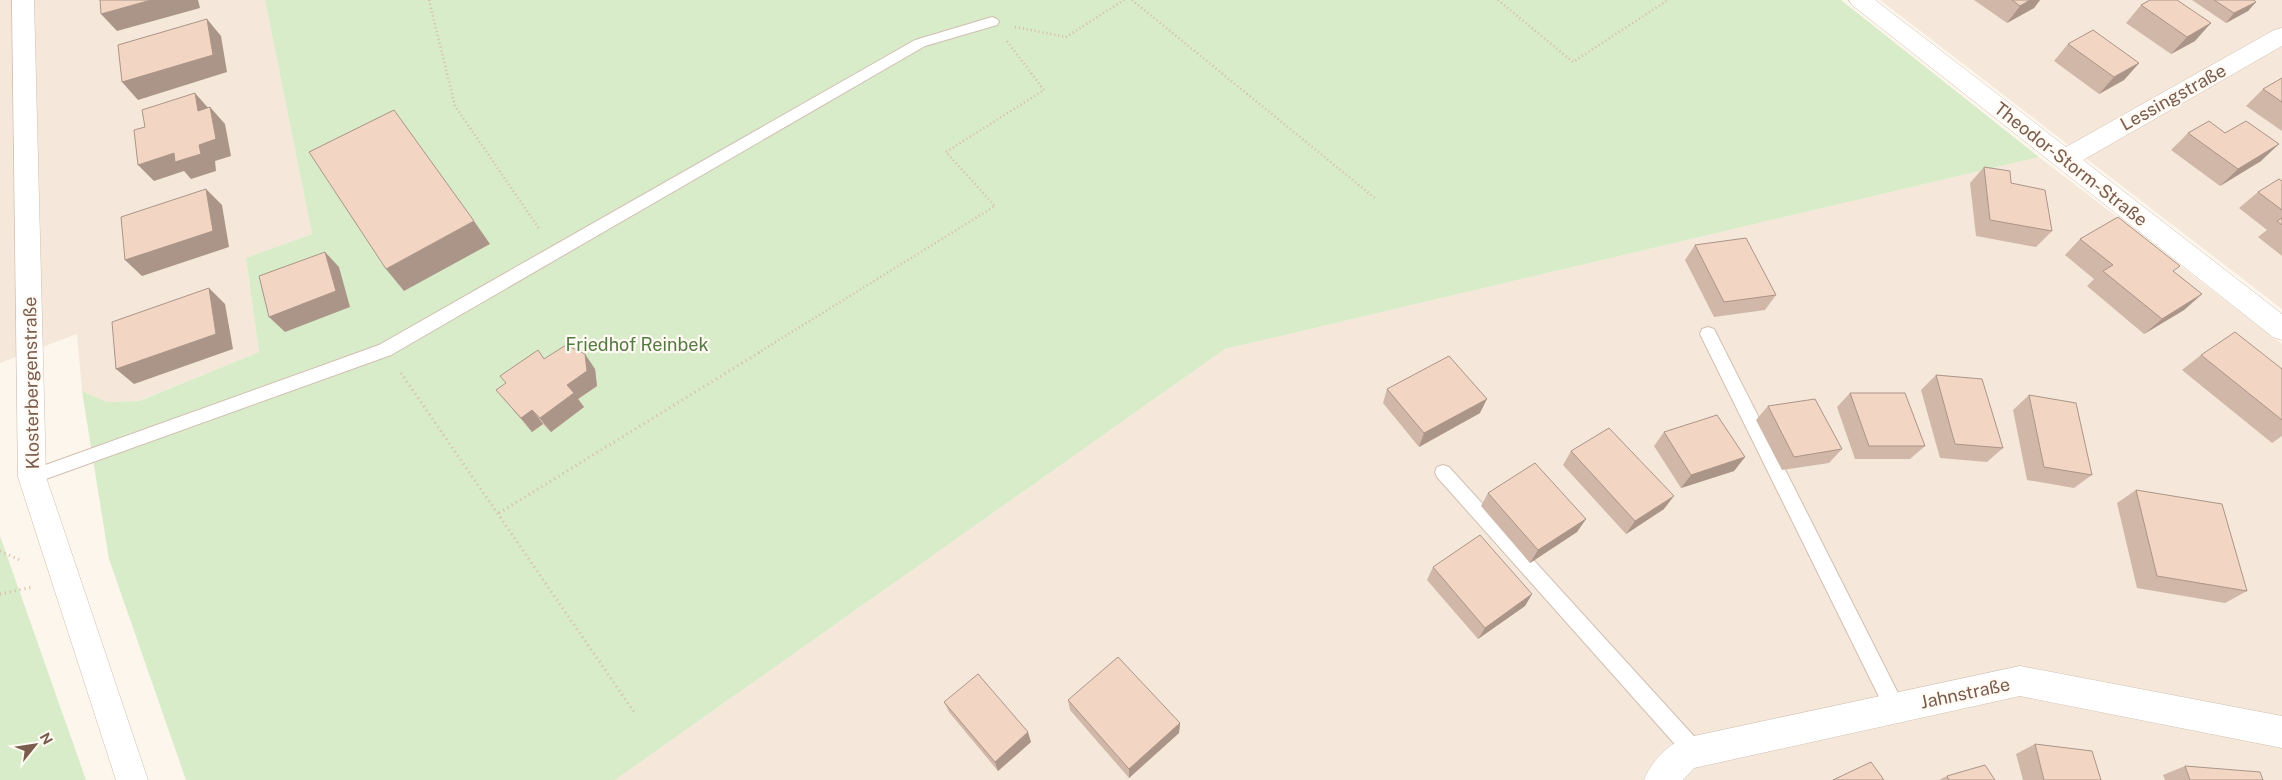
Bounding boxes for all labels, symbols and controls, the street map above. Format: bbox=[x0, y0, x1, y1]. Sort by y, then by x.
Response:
street label: Lessingstraße bbox=[2116, 59, 2230, 135]
street label: Theodor-Storm-Straße bbox=[1990, 98, 2152, 230]
street label: Klosterbergenstraße bbox=[19, 296, 43, 470]
park label: Friedhof Reinbek bbox=[565, 334, 709, 355]
street label: Jahnstraße bbox=[1918, 673, 2012, 713]
north arrow bbox=[10, 720, 60, 770]
text: N bbox=[37, 730, 56, 747]

